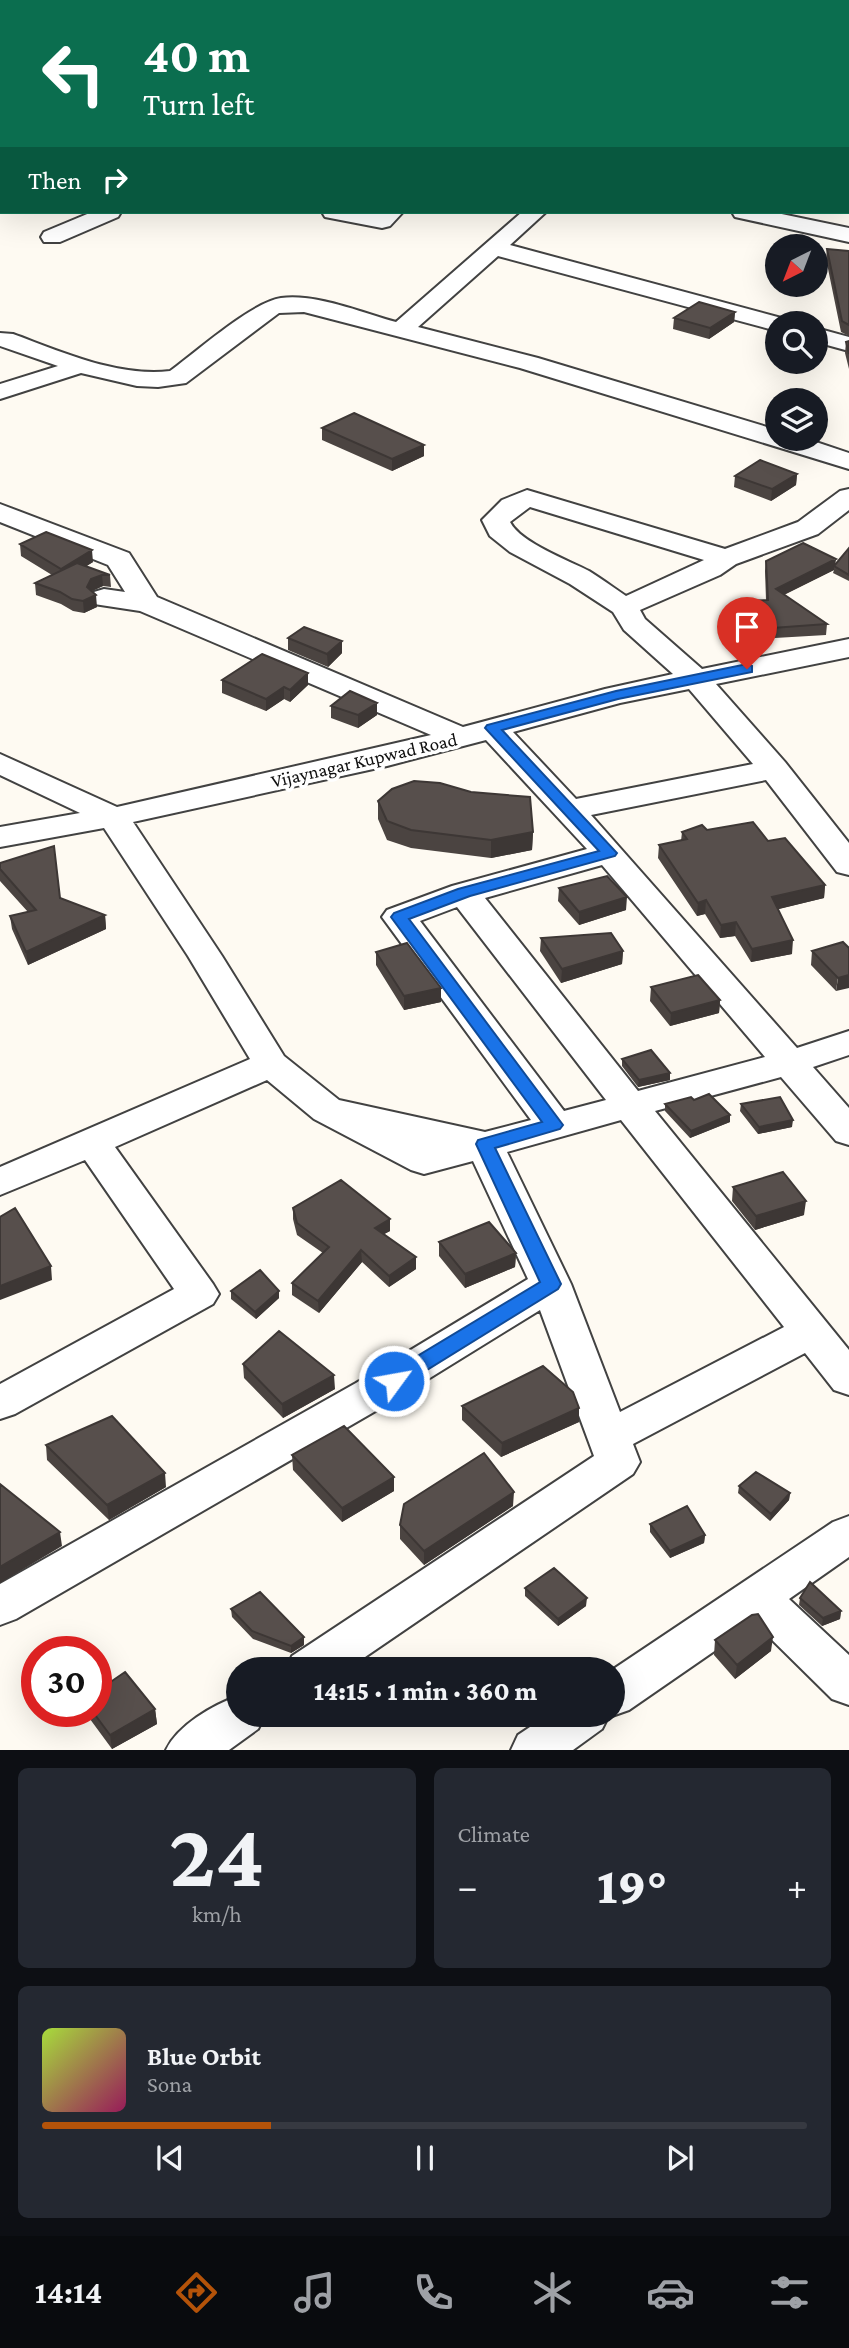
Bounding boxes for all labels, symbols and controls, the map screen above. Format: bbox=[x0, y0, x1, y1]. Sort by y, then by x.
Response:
icon: left bbox=[28, 28, 119, 119]
text: 40 m bbox=[143, 28, 250, 83]
text: Turn left bbox=[143, 86, 254, 122]
icon: right bbox=[96, 161, 134, 199]
text: Then bbox=[28, 166, 82, 195]
north arrow bbox=[765, 234, 828, 298]
map controls bbox=[765, 234, 828, 451]
button: search bbox=[765, 311, 828, 374]
button: layers bbox=[765, 388, 828, 451]
pin bbox=[717, 597, 777, 669]
icon: arrive bbox=[728, 608, 766, 646]
street label: Vijaynagar Kupwad Road bbox=[269, 728, 459, 793]
position arrow bbox=[357, 1344, 431, 1418]
speed limit sign: 30 bbox=[21, 1636, 112, 1727]
text: 14:15 · 1 min · 360 m bbox=[314, 1677, 537, 1706]
text: 24 bbox=[169, 1804, 264, 1906]
text: Climate bbox=[458, 1821, 530, 1847]
text: 19° bbox=[597, 1856, 667, 1914]
text: − bbox=[458, 1865, 478, 1907]
text: + bbox=[787, 1865, 807, 1907]
text: km/h bbox=[192, 1901, 242, 1927]
text: Blue Orbit bbox=[147, 2042, 261, 2071]
text: Sona bbox=[147, 2071, 192, 2097]
icon: previous bbox=[151, 2139, 189, 2177]
icon: pause bbox=[406, 2139, 444, 2177]
icon: next bbox=[661, 2139, 699, 2177]
icon: directions bbox=[172, 2268, 221, 2317]
icon: music bbox=[290, 2268, 339, 2317]
icon: phone bbox=[409, 2268, 458, 2317]
icon: climate bbox=[528, 2268, 577, 2317]
icon: car bbox=[646, 2268, 695, 2317]
icon: filters bbox=[765, 2268, 814, 2317]
text: 14:14 bbox=[35, 2274, 102, 2310]

